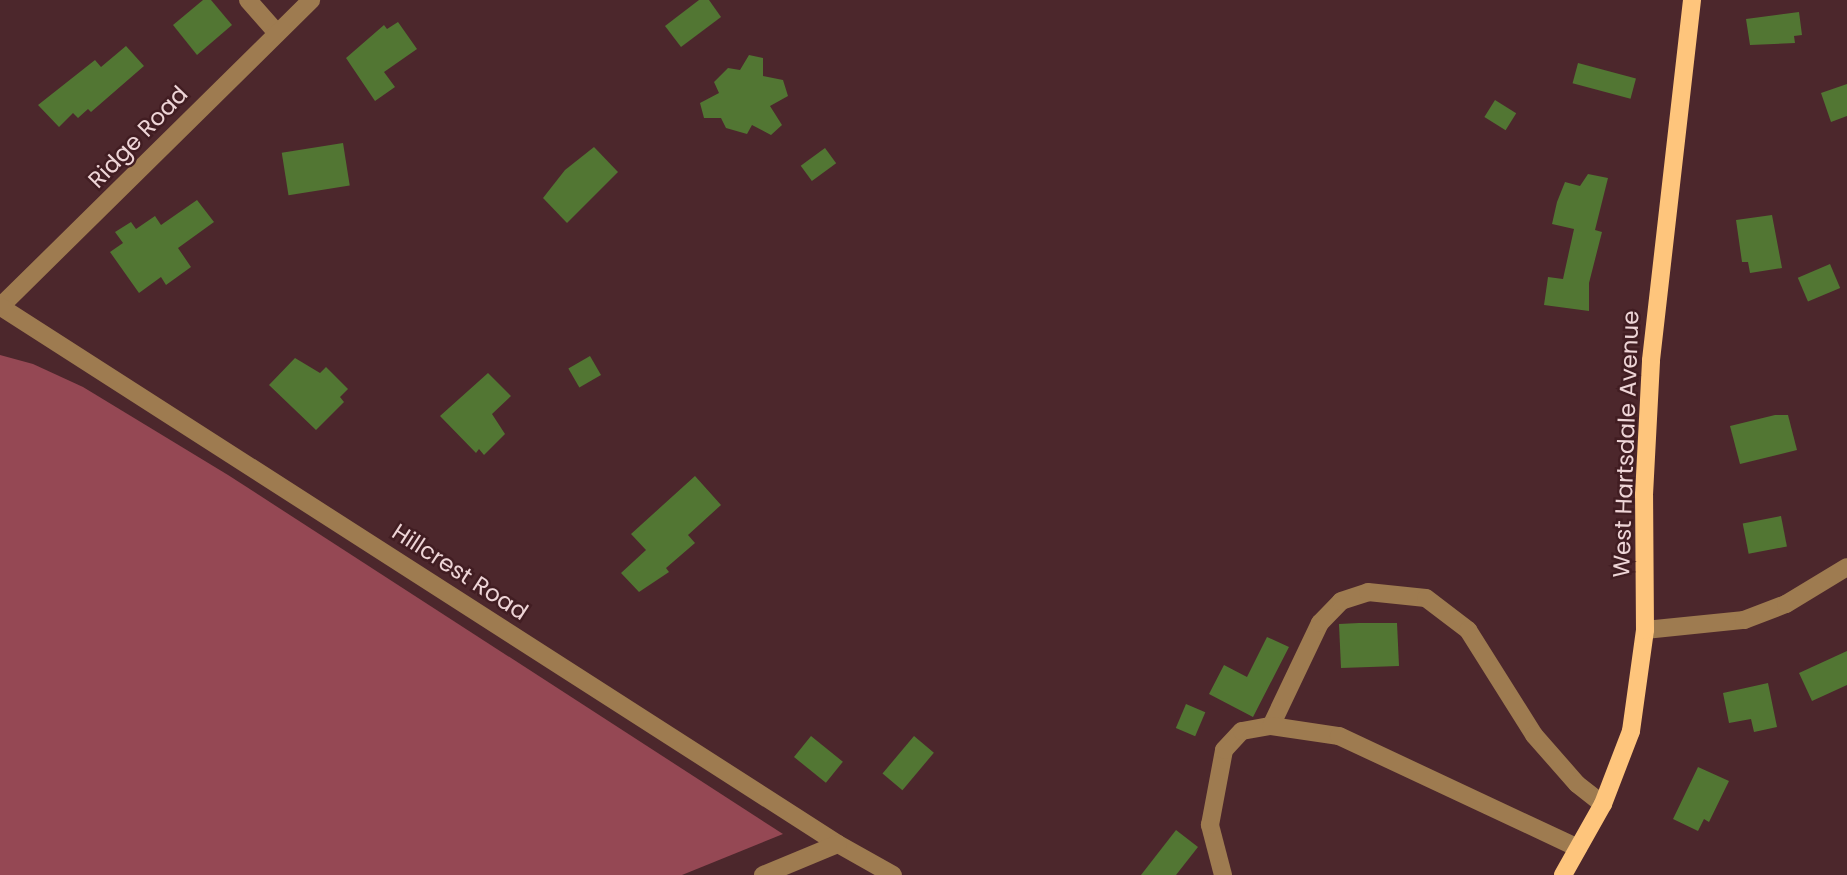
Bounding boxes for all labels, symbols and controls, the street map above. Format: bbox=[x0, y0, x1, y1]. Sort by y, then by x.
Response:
street label: Ridge Road bbox=[83, 80, 193, 194]
street label: West Hartsdale Avenue bbox=[1608, 310, 1644, 578]
street label: Hillcrest Road bbox=[387, 518, 533, 626]

